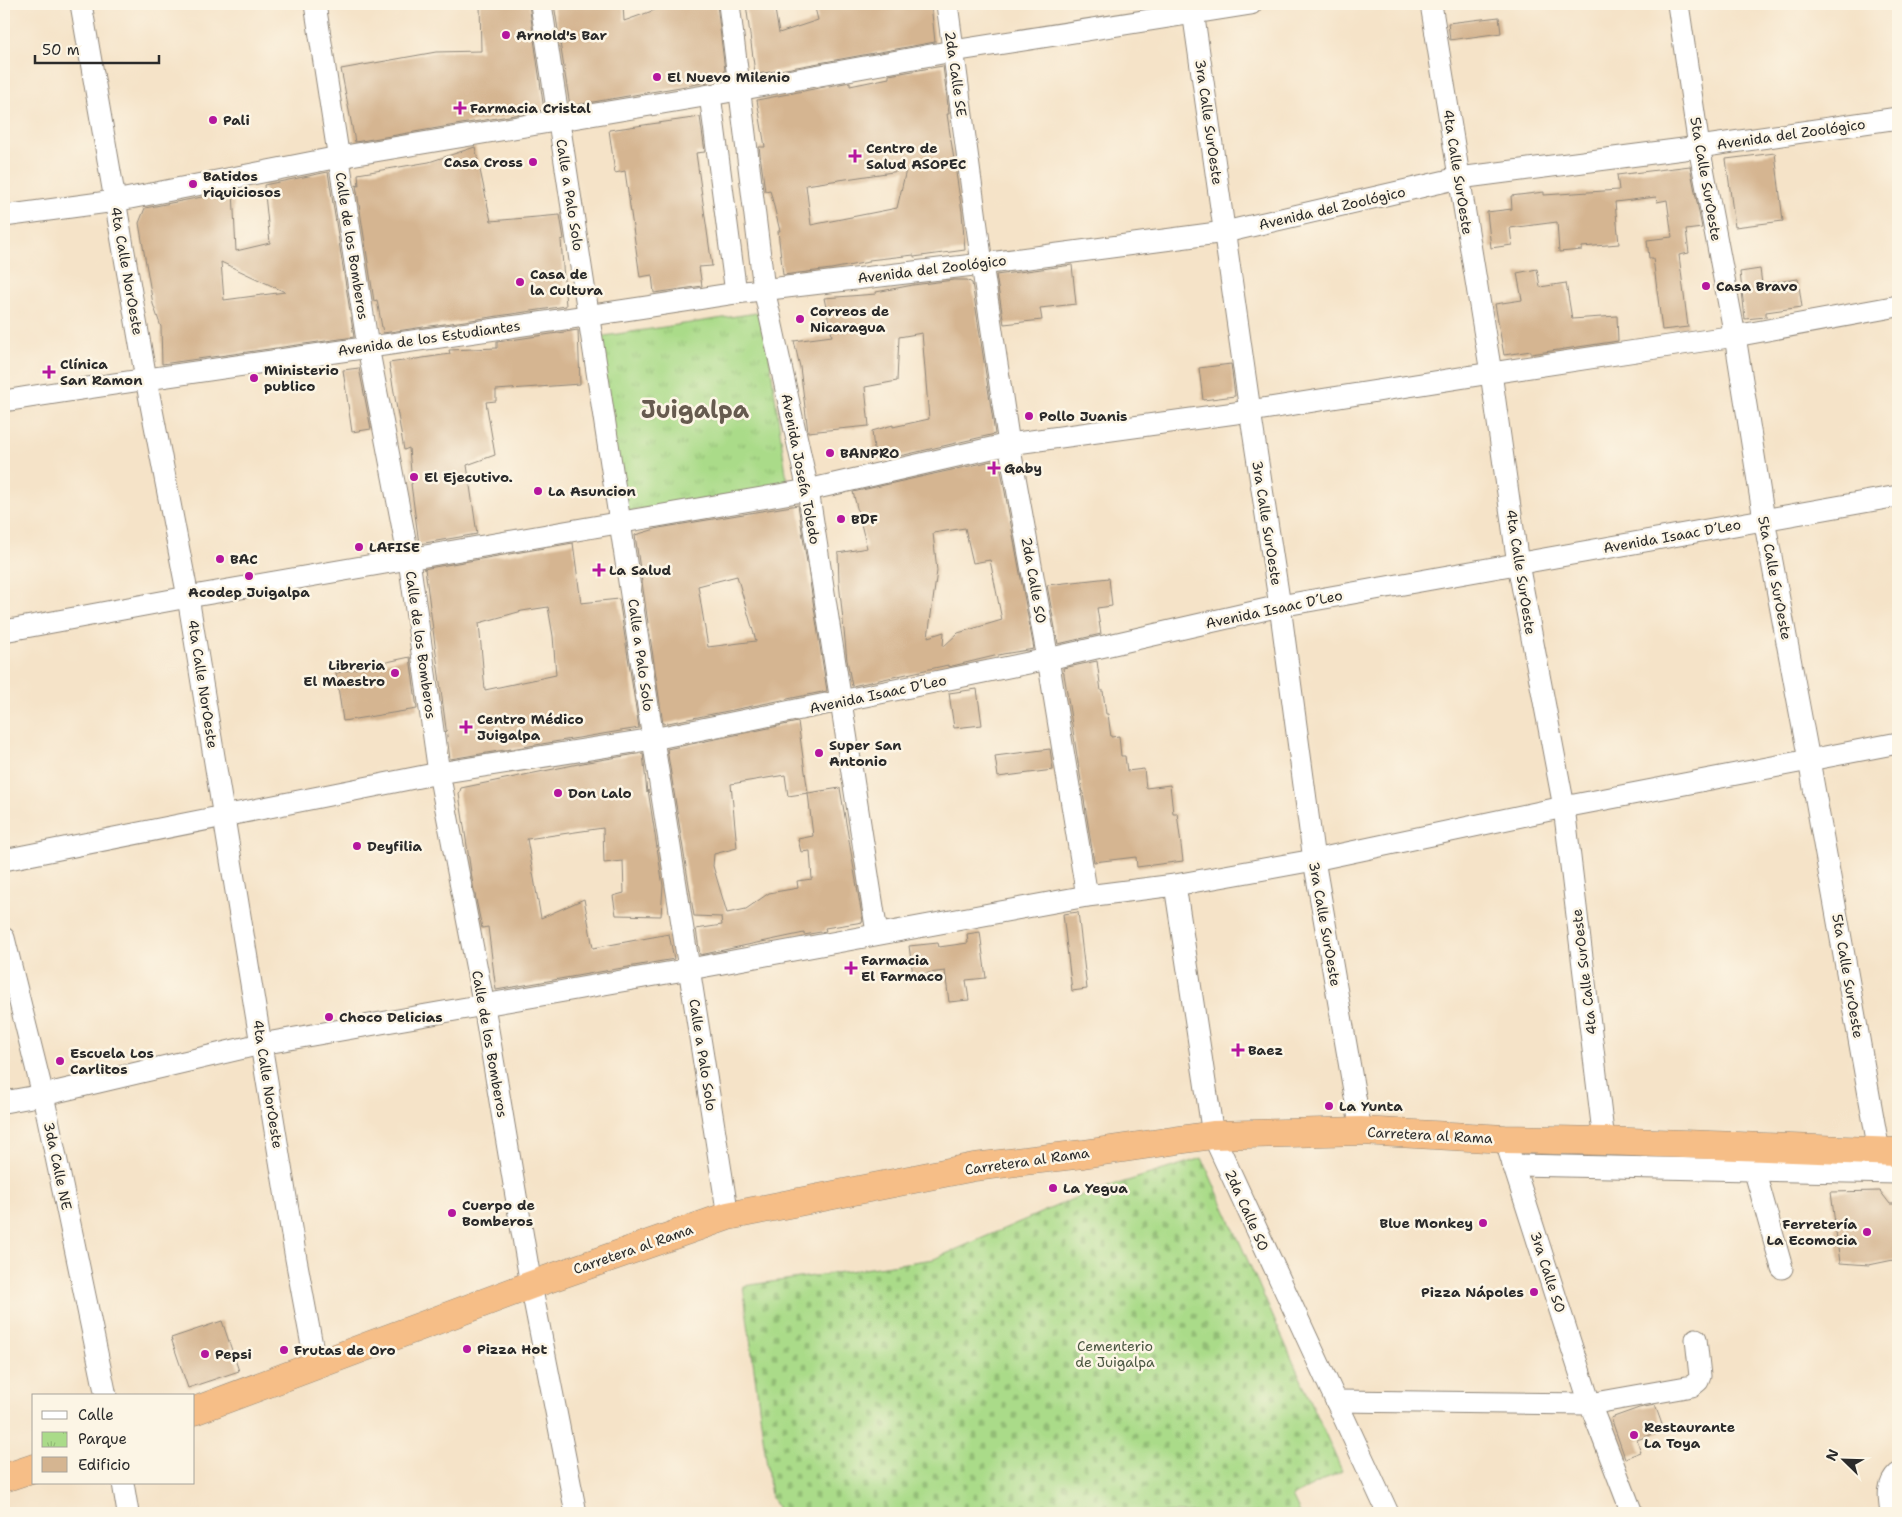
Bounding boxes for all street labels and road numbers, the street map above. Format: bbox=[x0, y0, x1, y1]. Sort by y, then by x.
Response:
street label: 2da Calle SE bbox=[941, 30, 971, 118]
street label: 3ra Calle SurOeste bbox=[1191, 58, 1227, 186]
street label: 4ta Calle SurOeste bbox=[1439, 108, 1477, 236]
street label: Avenida del Zoológico bbox=[1716, 115, 1866, 153]
street label: 5ta Calle SurOeste bbox=[1686, 116, 1726, 242]
street label: Calle a Palo Solo bbox=[552, 138, 588, 252]
street label: Calle de los Bomberos bbox=[331, 171, 373, 321]
street label: Avenida del Zoológico bbox=[1257, 182, 1407, 234]
street label: 4ta Calle NorOeste bbox=[107, 205, 147, 337]
street label: Avenida del Zoológico bbox=[857, 251, 1007, 287]
street label: Avenida de los Estudiantes bbox=[337, 316, 521, 360]
street label: Avenida Josefa Toledo bbox=[778, 392, 824, 546]
street label: 3ra Calle SurOeste bbox=[1248, 459, 1286, 587]
street label: 4ta Calle SurOeste bbox=[1502, 508, 1540, 636]
street label: Avenida Isaac D´Leo bbox=[1602, 515, 1742, 557]
street label: 5ta Calle SurOeste bbox=[1754, 515, 1796, 641]
street label: 2da Calle SO bbox=[1018, 535, 1050, 625]
street label: Calle de los Bomberos bbox=[402, 570, 440, 720]
street label: Avenida Isaac D´Leo bbox=[1204, 586, 1344, 632]
street label: Calle a Palo Solo bbox=[624, 598, 658, 712]
street label: 4ta Calle NorOeste bbox=[184, 618, 222, 750]
street label: Avenida Isaac D´Leo bbox=[808, 671, 948, 717]
street label: 3ra Calle SurOeste bbox=[1305, 860, 1345, 988]
street label: 4ta Calle SurOeste bbox=[1567, 908, 1601, 1036]
street label: 5ta Calle SurOeste bbox=[1828, 913, 1868, 1039]
street label: Calle de los Bomberos bbox=[468, 969, 512, 1119]
street label: Calle a Palo Solo bbox=[685, 998, 721, 1112]
street label: 4ta Calle NorOeste bbox=[249, 1018, 287, 1150]
street label: 3da Calle NE bbox=[40, 1120, 76, 1212]
street label: Carretera al Rama bbox=[1367, 1123, 1494, 1147]
street label: Carretera al Rama bbox=[964, 1143, 1091, 1179]
street label: 2da Calle SO bbox=[1221, 1166, 1273, 1254]
street label: Carretera al Rama bbox=[571, 1220, 696, 1278]
street label: 3ra Calle SO bbox=[1526, 1229, 1570, 1315]

